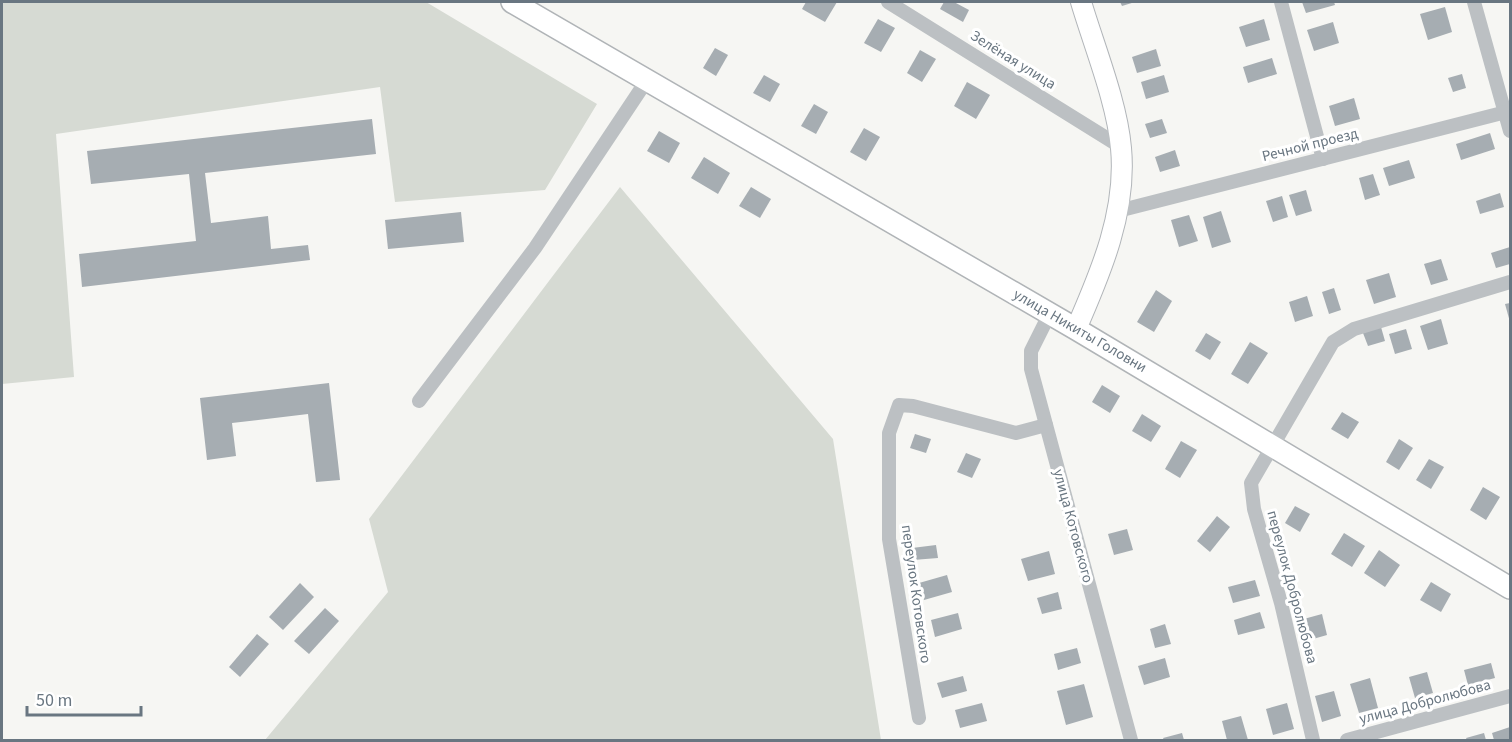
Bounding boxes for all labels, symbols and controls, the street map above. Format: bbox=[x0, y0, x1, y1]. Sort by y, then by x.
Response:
street label: Зелёная улица bbox=[966, 25, 1060, 95]
street label: Речной проезд bbox=[1260, 123, 1360, 167]
street label: улица Никиты Головни bbox=[1009, 284, 1151, 378]
street label: улица Котовского bbox=[1048, 467, 1098, 585]
street label: переулок Добролюбова bbox=[1261, 508, 1323, 666]
street label: переулок Котовского bbox=[896, 523, 936, 665]
street label: улица Добролюбова bbox=[1357, 674, 1493, 730]
scale bar bbox=[27, 679, 141, 717]
text: 50 m bbox=[36, 688, 72, 713]

